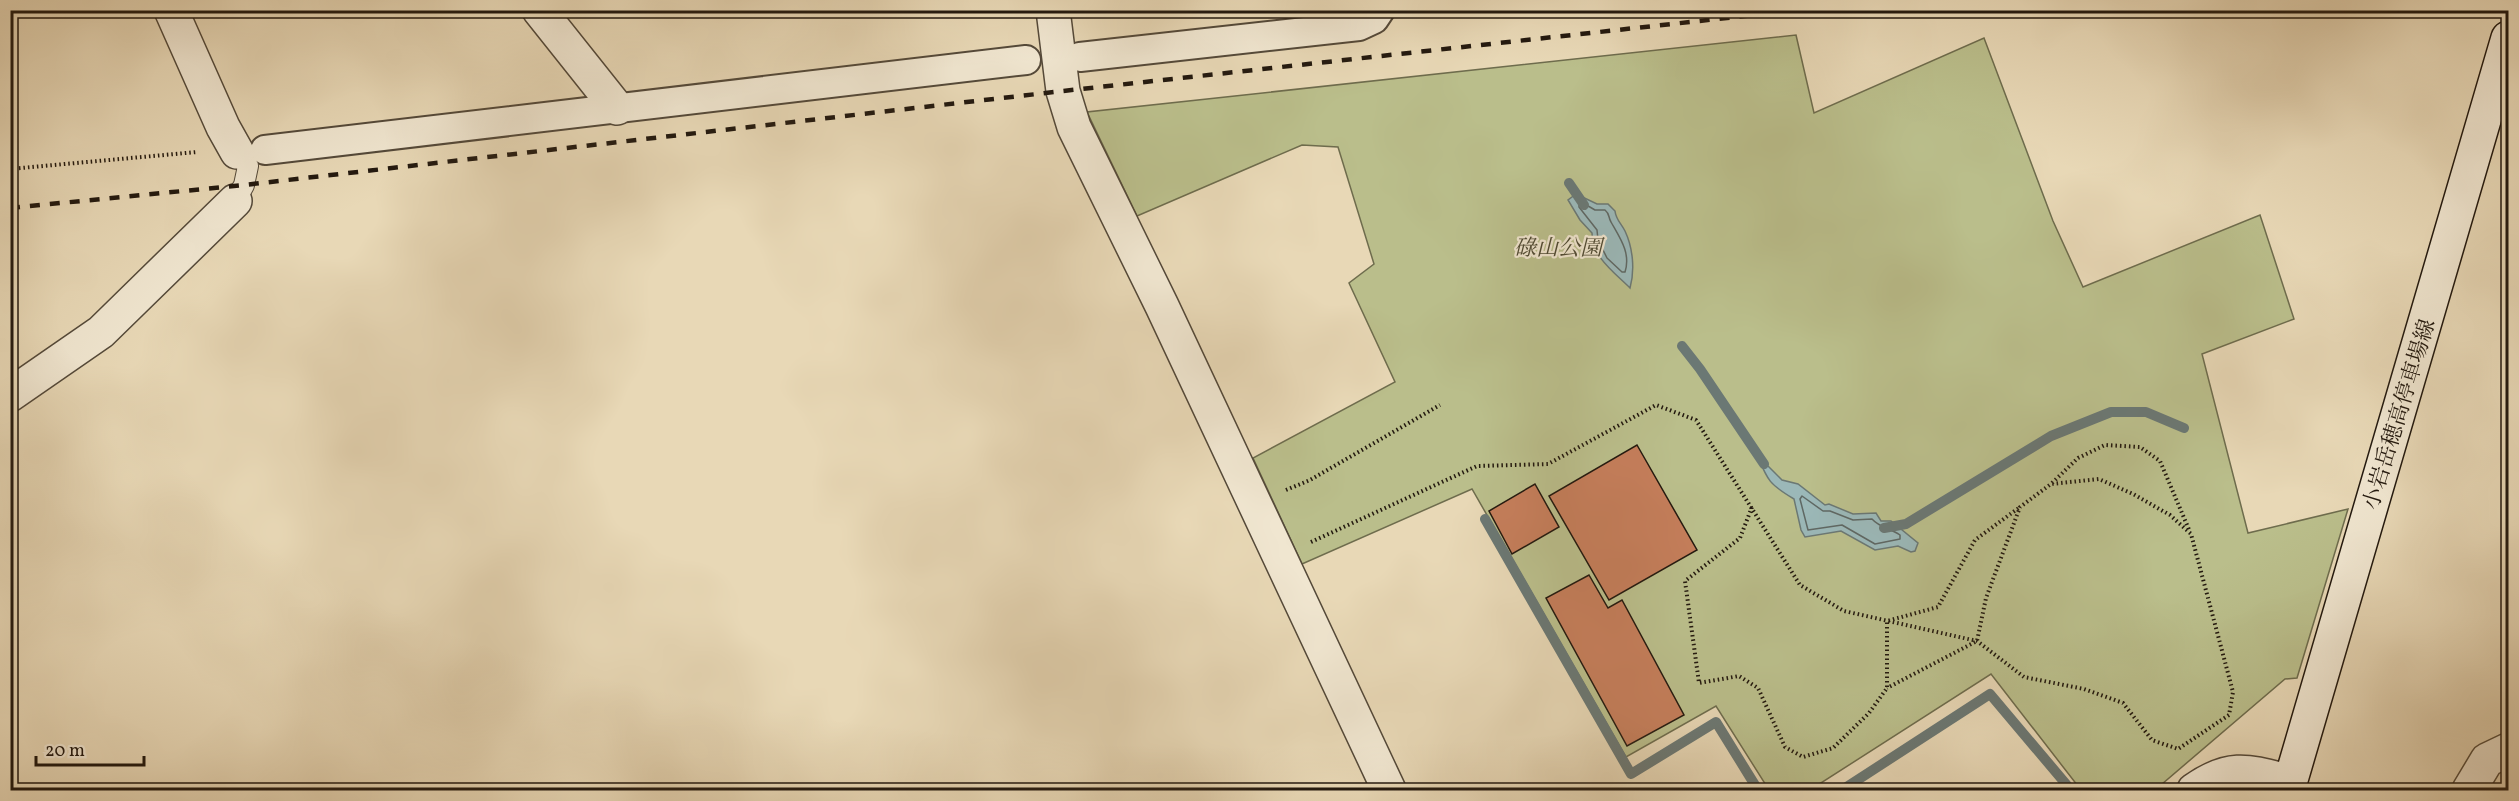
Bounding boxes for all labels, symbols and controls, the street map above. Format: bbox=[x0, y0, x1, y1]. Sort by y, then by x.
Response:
park label: 碌山公園 bbox=[1514, 234, 1605, 265]
street label: 小岩岳穂高停車場線 bbox=[2357, 316, 2444, 514]
scale bar bbox=[36, 729, 144, 767]
text: 20 m bbox=[45, 739, 85, 764]

